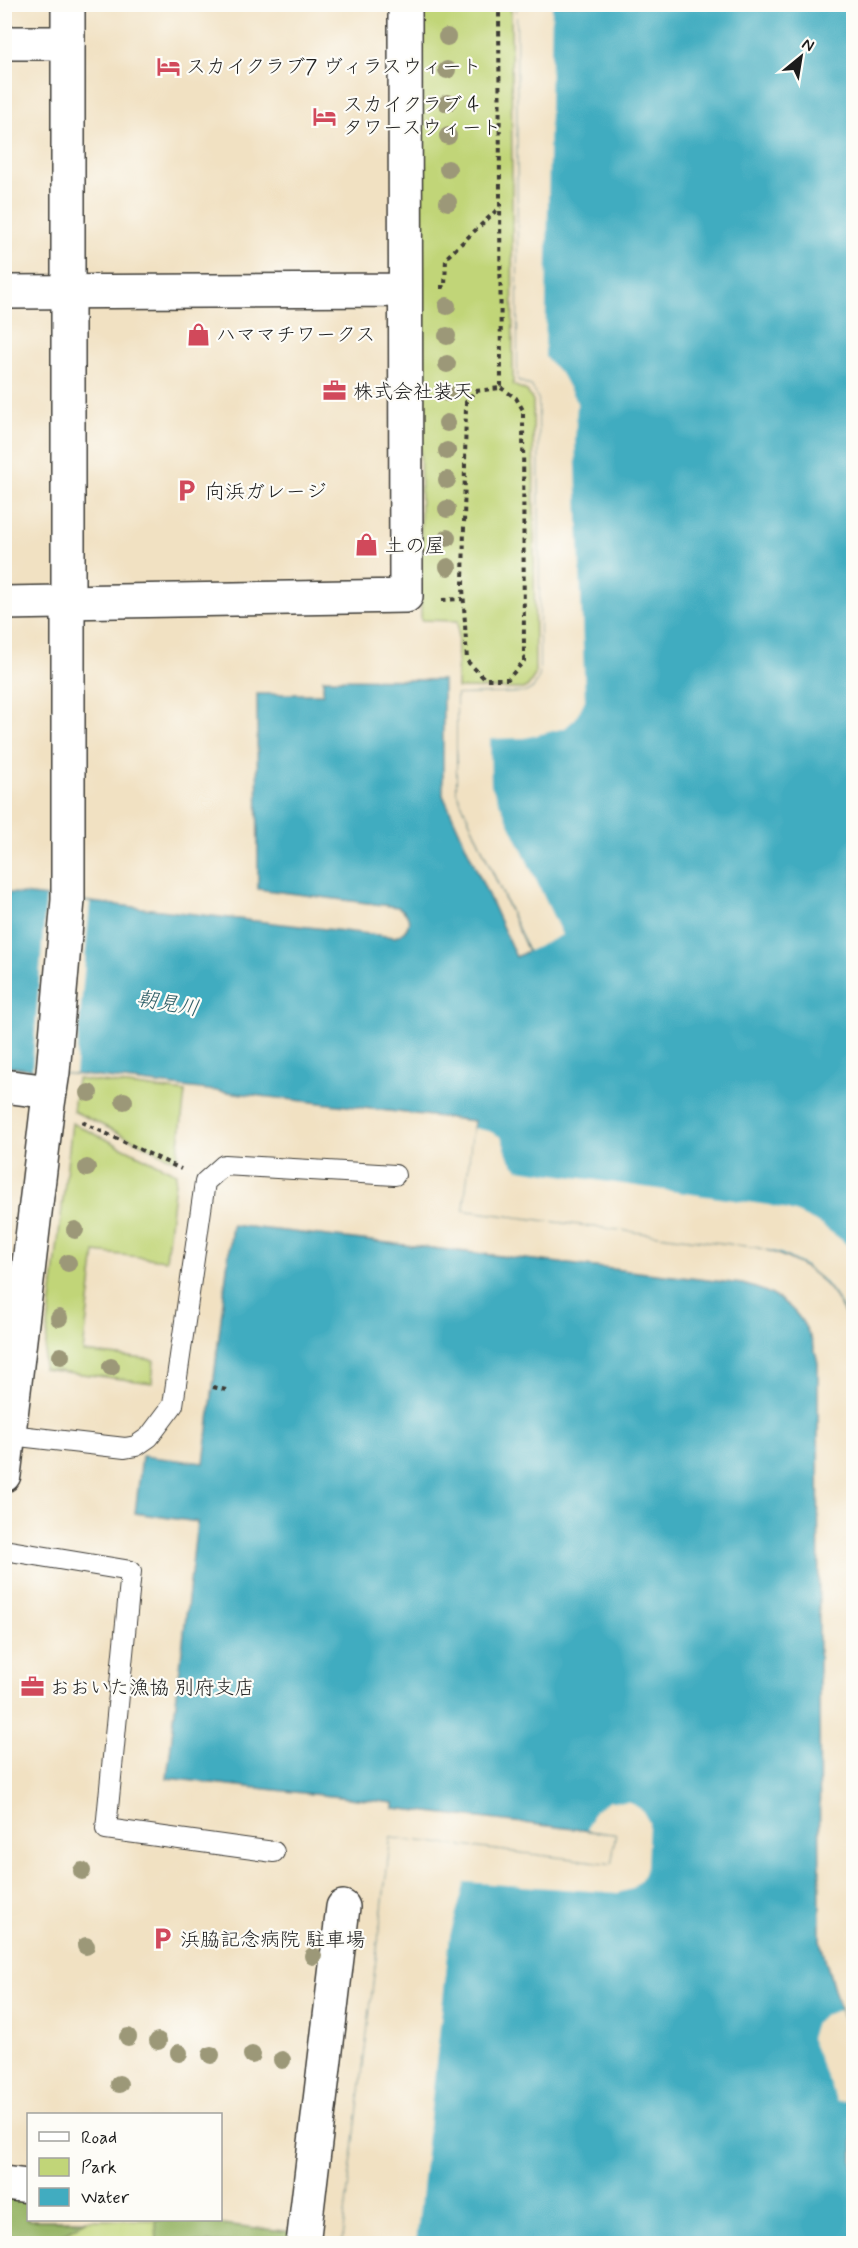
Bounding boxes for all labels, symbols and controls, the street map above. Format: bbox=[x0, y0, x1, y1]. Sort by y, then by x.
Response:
north arrow bbox=[771, 27, 831, 87]
text: N bbox=[798, 34, 818, 57]
hotel icon: スカイクラブ7 ヴィラスウィート bbox=[155, 53, 181, 79]
place label: スカイクラブ7 ヴィラスウィート bbox=[186, 54, 482, 81]
place label: スカイクラブ 4 タワースウィート bbox=[343, 92, 502, 142]
hotel icon: スカイクラブ 4 タワースウィート bbox=[312, 103, 338, 129]
shop icon: ハママチワークス bbox=[185, 321, 211, 347]
place label: ハママチワークス bbox=[216, 322, 376, 349]
office icon: 株式会社装天 bbox=[322, 378, 348, 404]
place label: 株式会社装天 bbox=[353, 379, 473, 406]
parking icon: 向浜ガレージ bbox=[174, 478, 200, 504]
place label: 向浜ガレージ bbox=[205, 479, 326, 506]
shop icon: 土の屋 bbox=[354, 532, 380, 558]
place label: 土の屋 bbox=[385, 533, 445, 560]
water label: 朝見川 bbox=[134, 985, 201, 1023]
office icon: おおいた漁協 別府支店 bbox=[19, 1674, 45, 1700]
place label: おおいた漁協 別府支店 bbox=[50, 1675, 255, 1702]
parking icon: 浜脇記念病院 駐車場 bbox=[149, 1926, 175, 1952]
place label: 浜脇記念病院 駐車場 bbox=[180, 1927, 365, 1954]
legend bbox=[27, 2113, 222, 2221]
text: Road bbox=[81, 2126, 117, 2150]
text: Park bbox=[81, 2156, 117, 2180]
text: Water bbox=[81, 2186, 130, 2210]

